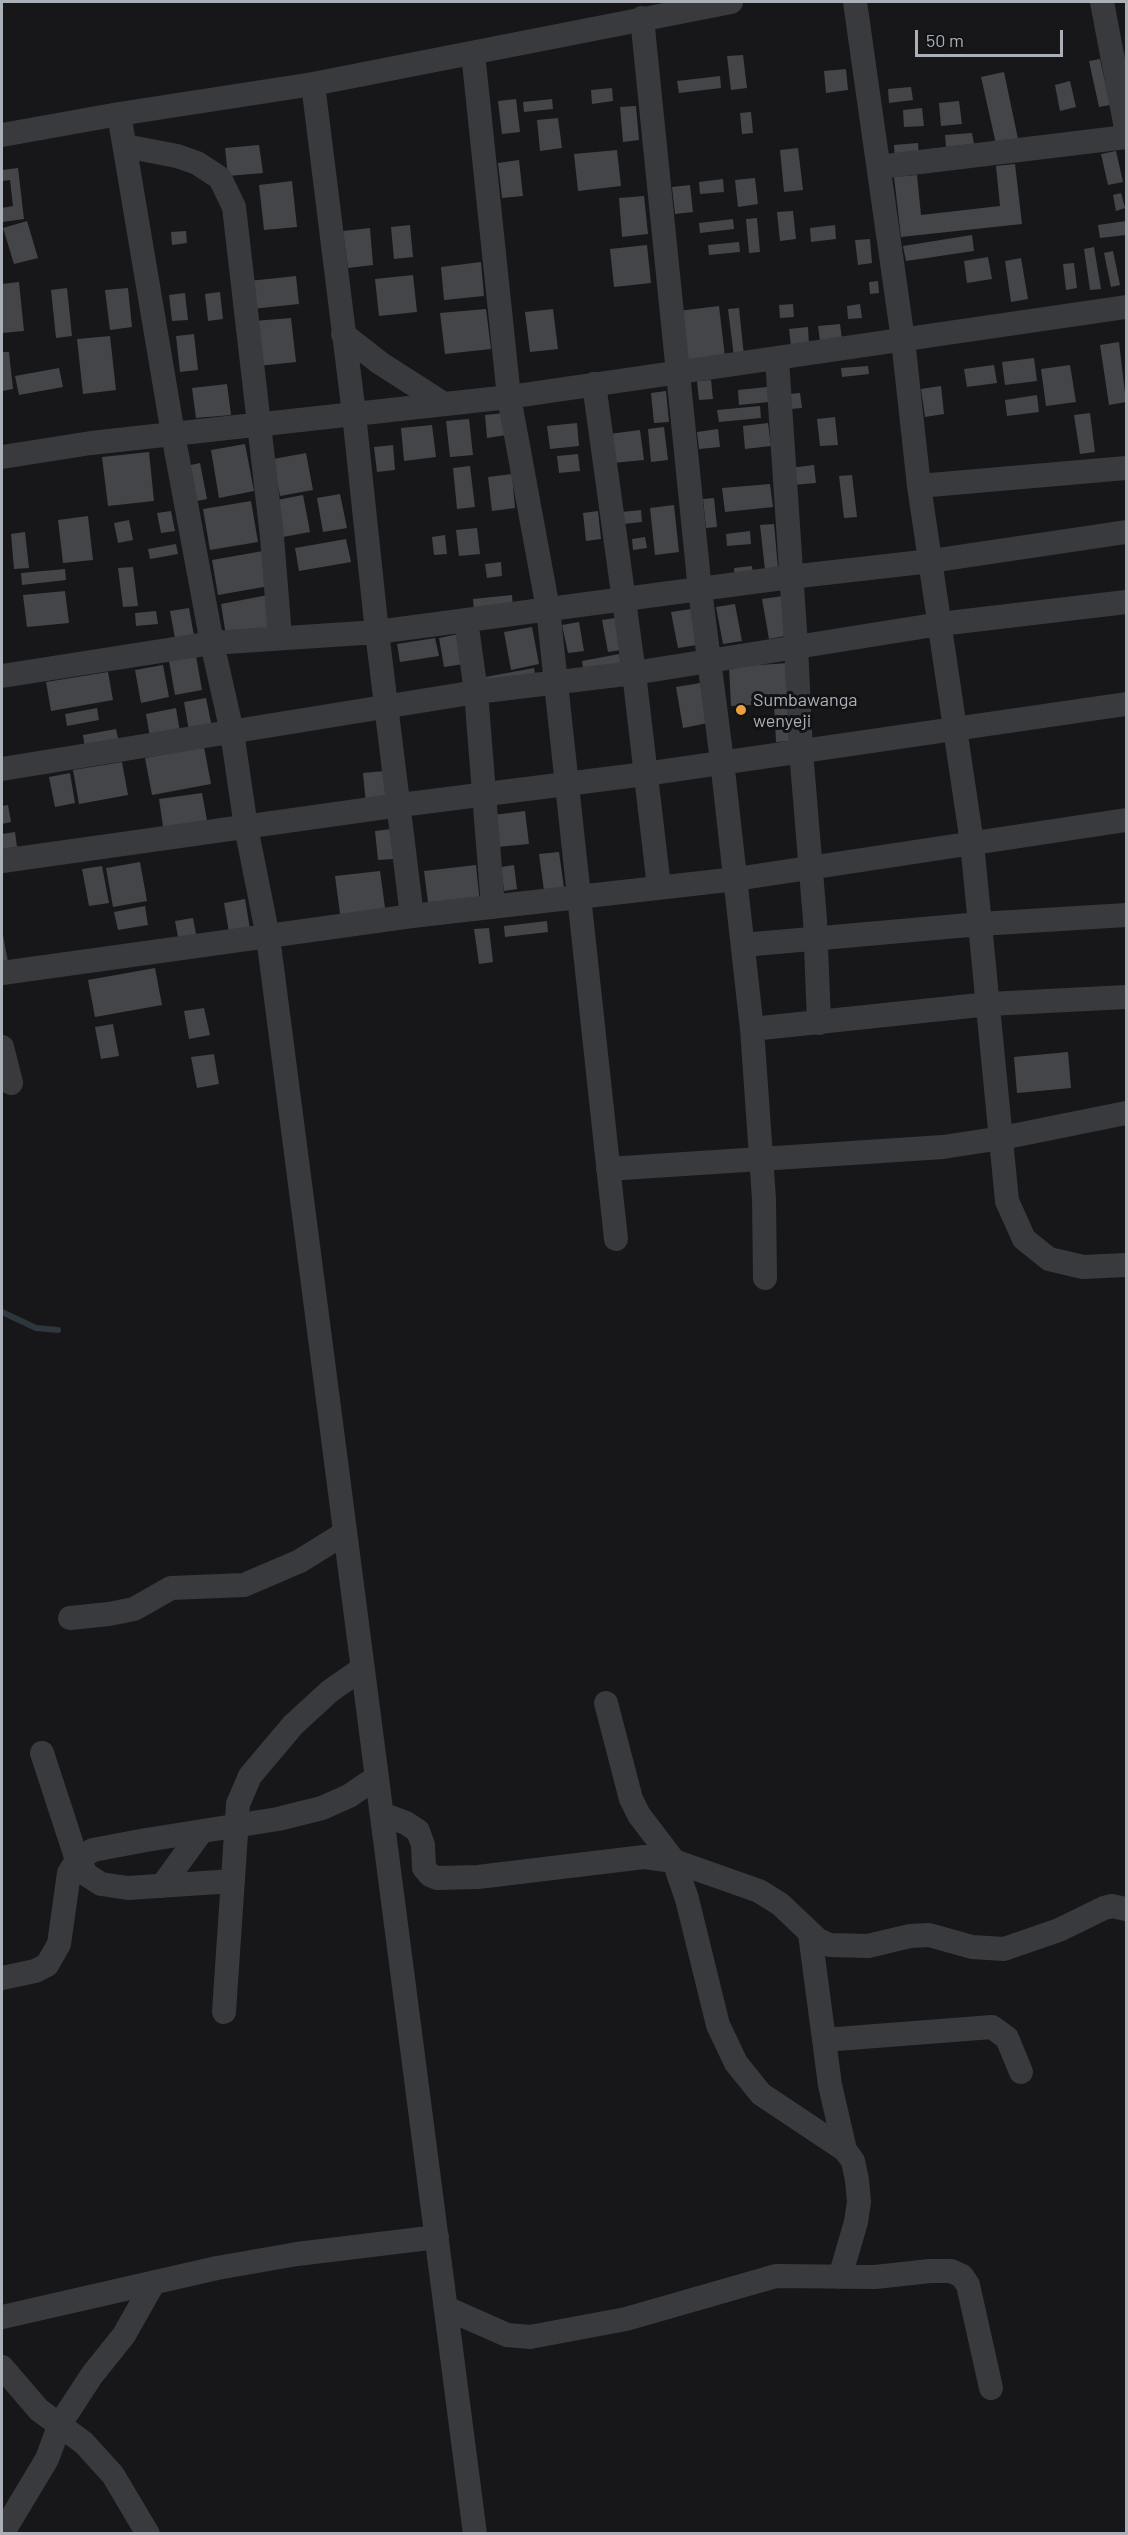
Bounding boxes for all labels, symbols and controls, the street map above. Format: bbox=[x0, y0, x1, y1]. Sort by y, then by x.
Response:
scale bar bbox=[918, 18, 1066, 56]
text: 50 m bbox=[926, 29, 964, 51]
place label: Sumbawanga wenyeji bbox=[753, 689, 857, 732]
marker: Sumbawanga wenyeji bbox=[734, 703, 748, 717]

